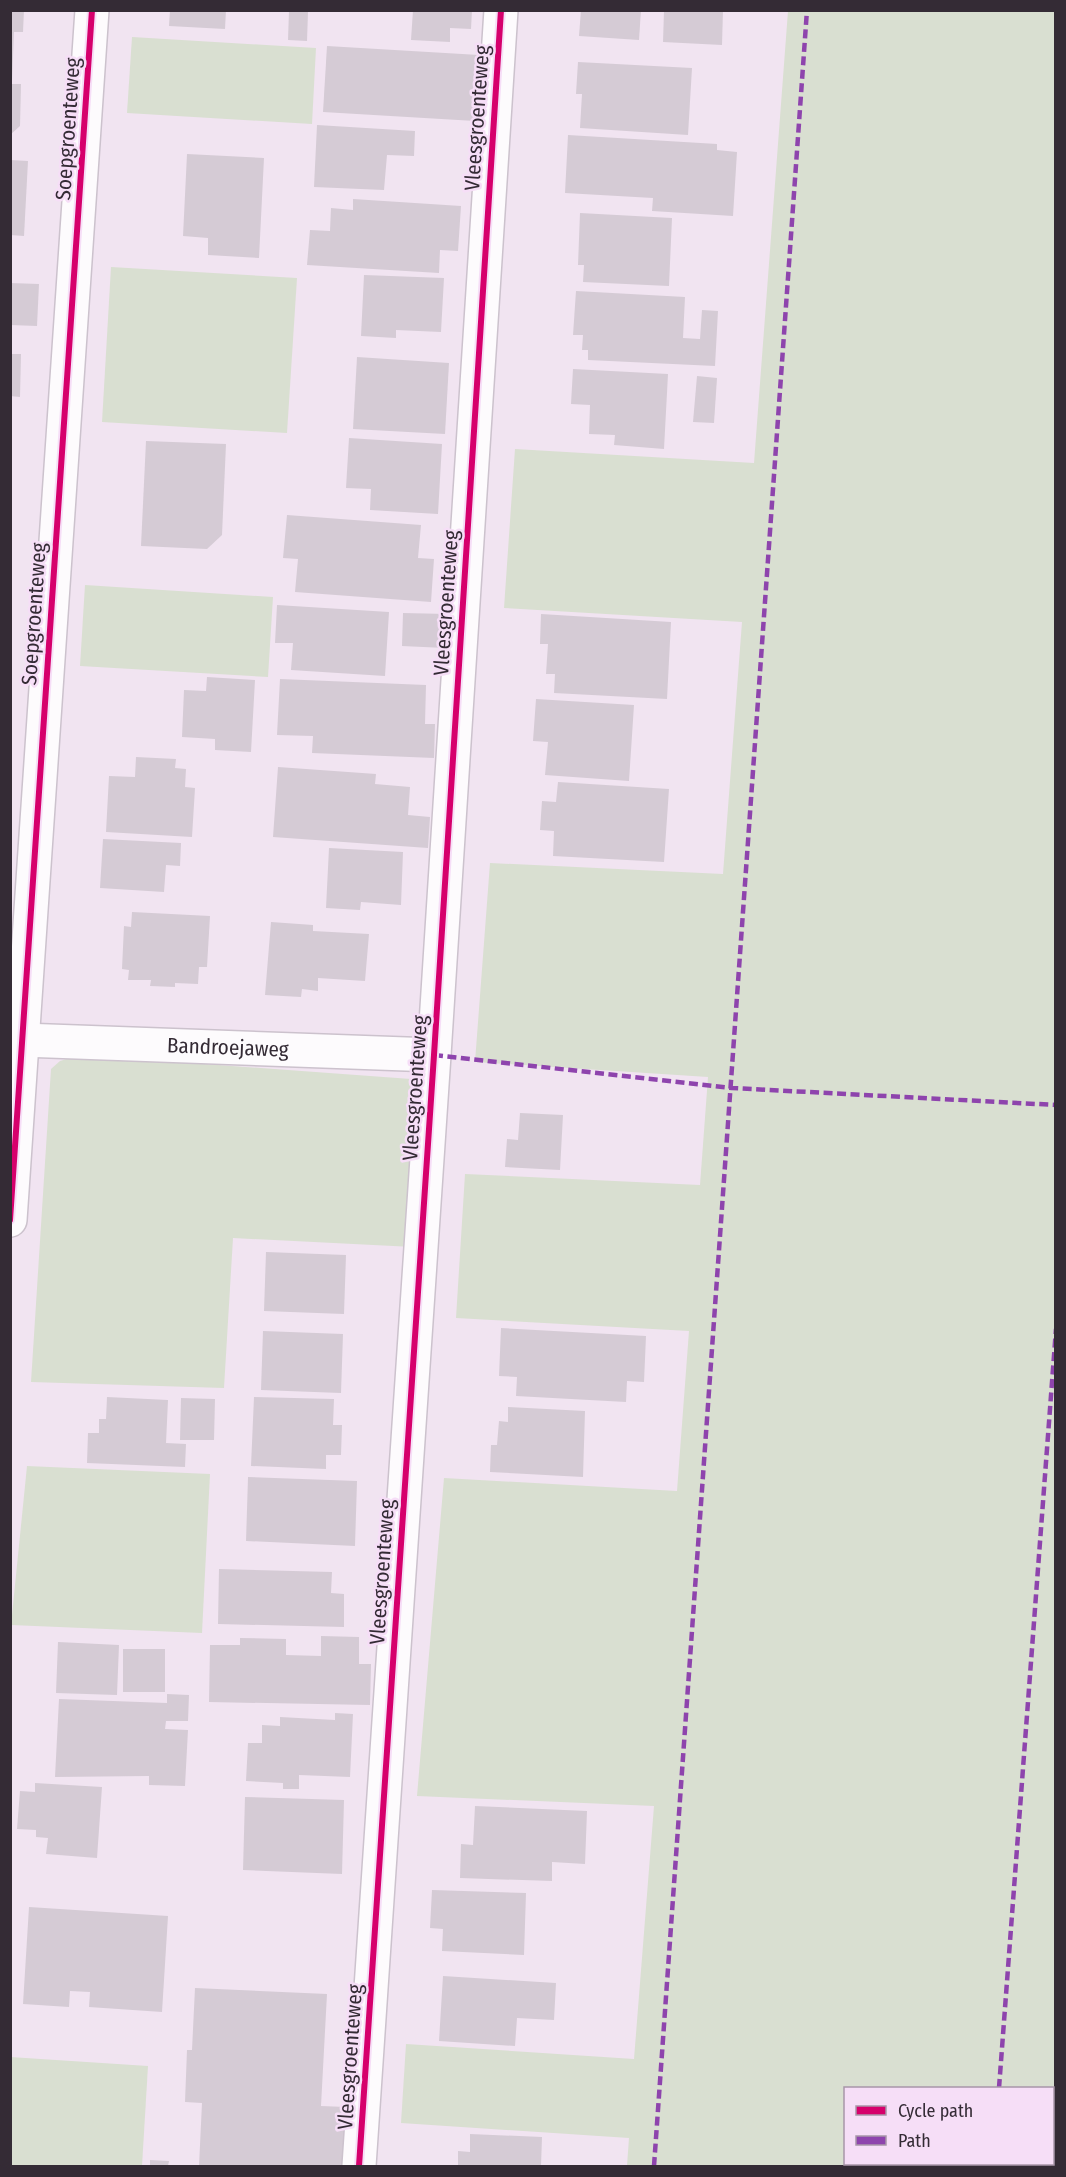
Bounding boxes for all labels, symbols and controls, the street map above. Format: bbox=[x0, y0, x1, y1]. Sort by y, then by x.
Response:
street label: Vleesgroenteweg bbox=[459, 44, 495, 192]
street label: Soepgroenteweg bbox=[50, 57, 86, 201]
street label: Vleesgroenteweg bbox=[428, 529, 464, 677]
street label: Soepgroenteweg bbox=[16, 542, 52, 686]
street label: Vleesgroenteweg bbox=[397, 1014, 433, 1162]
street label: Bandroejaweg bbox=[167, 1032, 289, 1063]
street label: Vleesgroenteweg bbox=[364, 1498, 400, 1646]
street label: Vleesgroenteweg bbox=[332, 1983, 368, 2131]
legend bbox=[844, 2087, 1054, 2165]
text: Cycle path bbox=[898, 2100, 973, 2122]
text: Path bbox=[898, 2130, 931, 2152]

